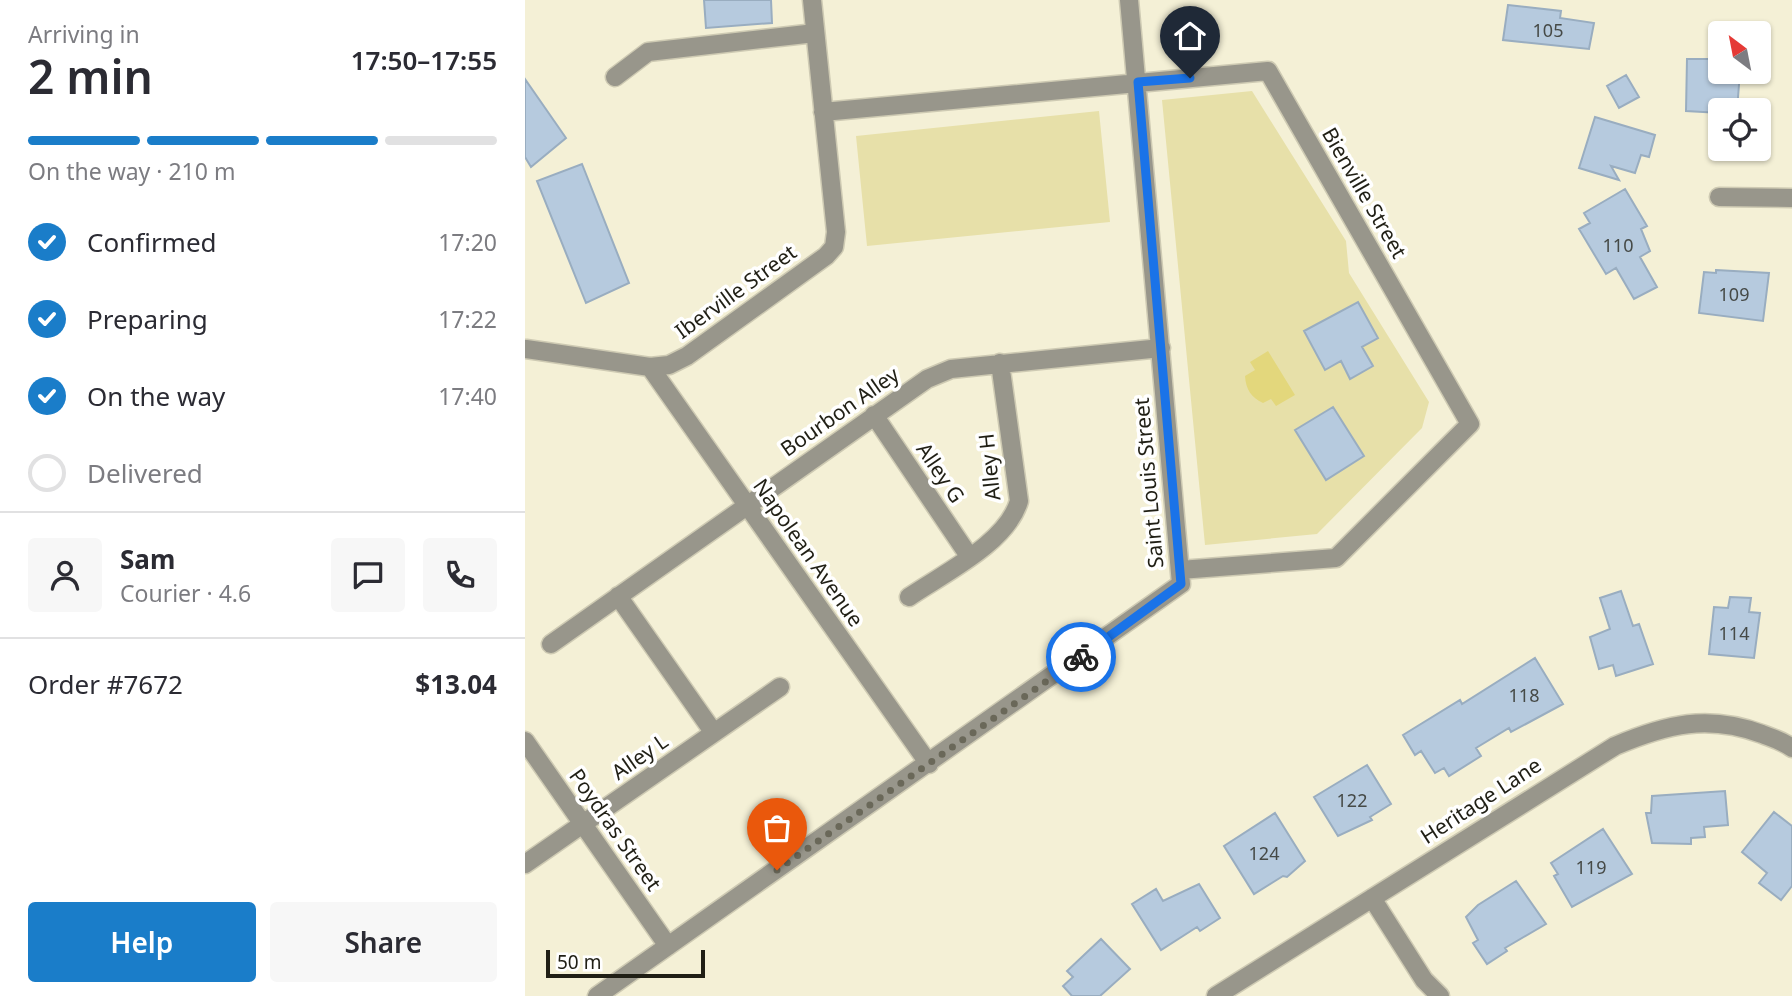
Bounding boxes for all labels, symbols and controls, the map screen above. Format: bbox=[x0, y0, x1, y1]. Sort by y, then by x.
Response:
pin bbox=[1160, 6, 1220, 78]
icon: home bbox=[1171, 17, 1209, 55]
text: Arriving in bbox=[28, 18, 140, 50]
house number: 105 bbox=[1533, 18, 1563, 42]
north arrow bbox=[1708, 21, 1771, 84]
map controls bbox=[1708, 21, 1771, 161]
text: 17:50–17:55 bbox=[351, 42, 497, 78]
text: 2 min bbox=[28, 45, 153, 107]
button: locate bbox=[1708, 98, 1771, 161]
street label: Bienville Street bbox=[1316, 122, 1414, 263]
text: On the way · 210 m bbox=[28, 155, 235, 187]
icon: check bbox=[28, 223, 66, 261]
text: Confirmed bbox=[87, 224, 217, 260]
text: 17:20 bbox=[438, 226, 497, 258]
house number: 110 bbox=[1603, 233, 1633, 257]
street label: Iberville Street bbox=[669, 237, 802, 345]
house number: 109 bbox=[1719, 282, 1749, 306]
icon: check bbox=[28, 300, 66, 338]
text: Preparing bbox=[87, 301, 208, 337]
text: 17:22 bbox=[438, 303, 497, 335]
street label: Bourbon Alley bbox=[775, 360, 904, 462]
icon: check bbox=[28, 377, 66, 415]
text: On the way bbox=[87, 378, 225, 414]
text: 17:40 bbox=[438, 380, 497, 412]
street label: Saint Louis Street bbox=[1127, 396, 1169, 569]
street label: Alley H bbox=[972, 432, 1006, 502]
street label: Alley G bbox=[910, 437, 971, 508]
text: Delivered bbox=[87, 455, 203, 491]
street label: Napolean Avenue bbox=[747, 473, 870, 632]
button: person bbox=[28, 538, 102, 612]
button: chat bbox=[331, 538, 405, 612]
button: phone bbox=[423, 538, 497, 612]
text: Sam bbox=[120, 541, 175, 577]
text: Courier · 4.6 bbox=[120, 577, 251, 609]
house number: 114 bbox=[1719, 621, 1749, 645]
courier bbox=[1046, 622, 1116, 692]
icon: bike bbox=[1062, 638, 1100, 676]
text: Order #7672 bbox=[28, 666, 183, 702]
text: $13.04 bbox=[415, 666, 497, 702]
house number: 118 bbox=[1509, 683, 1539, 707]
street label: Alley L bbox=[606, 727, 673, 786]
street label: Heritage Lane bbox=[1415, 751, 1546, 850]
street label: Poydras Street bbox=[563, 763, 668, 896]
house number: 122 bbox=[1337, 788, 1367, 812]
pin bbox=[747, 798, 807, 870]
icon: bag bbox=[758, 809, 796, 847]
house number: 124 bbox=[1249, 841, 1279, 865]
house number: 119 bbox=[1576, 855, 1606, 879]
button: Help bbox=[28, 902, 256, 982]
button: Share bbox=[270, 902, 497, 982]
scale bar bbox=[546, 947, 705, 979]
text: 50 m bbox=[557, 949, 601, 975]

